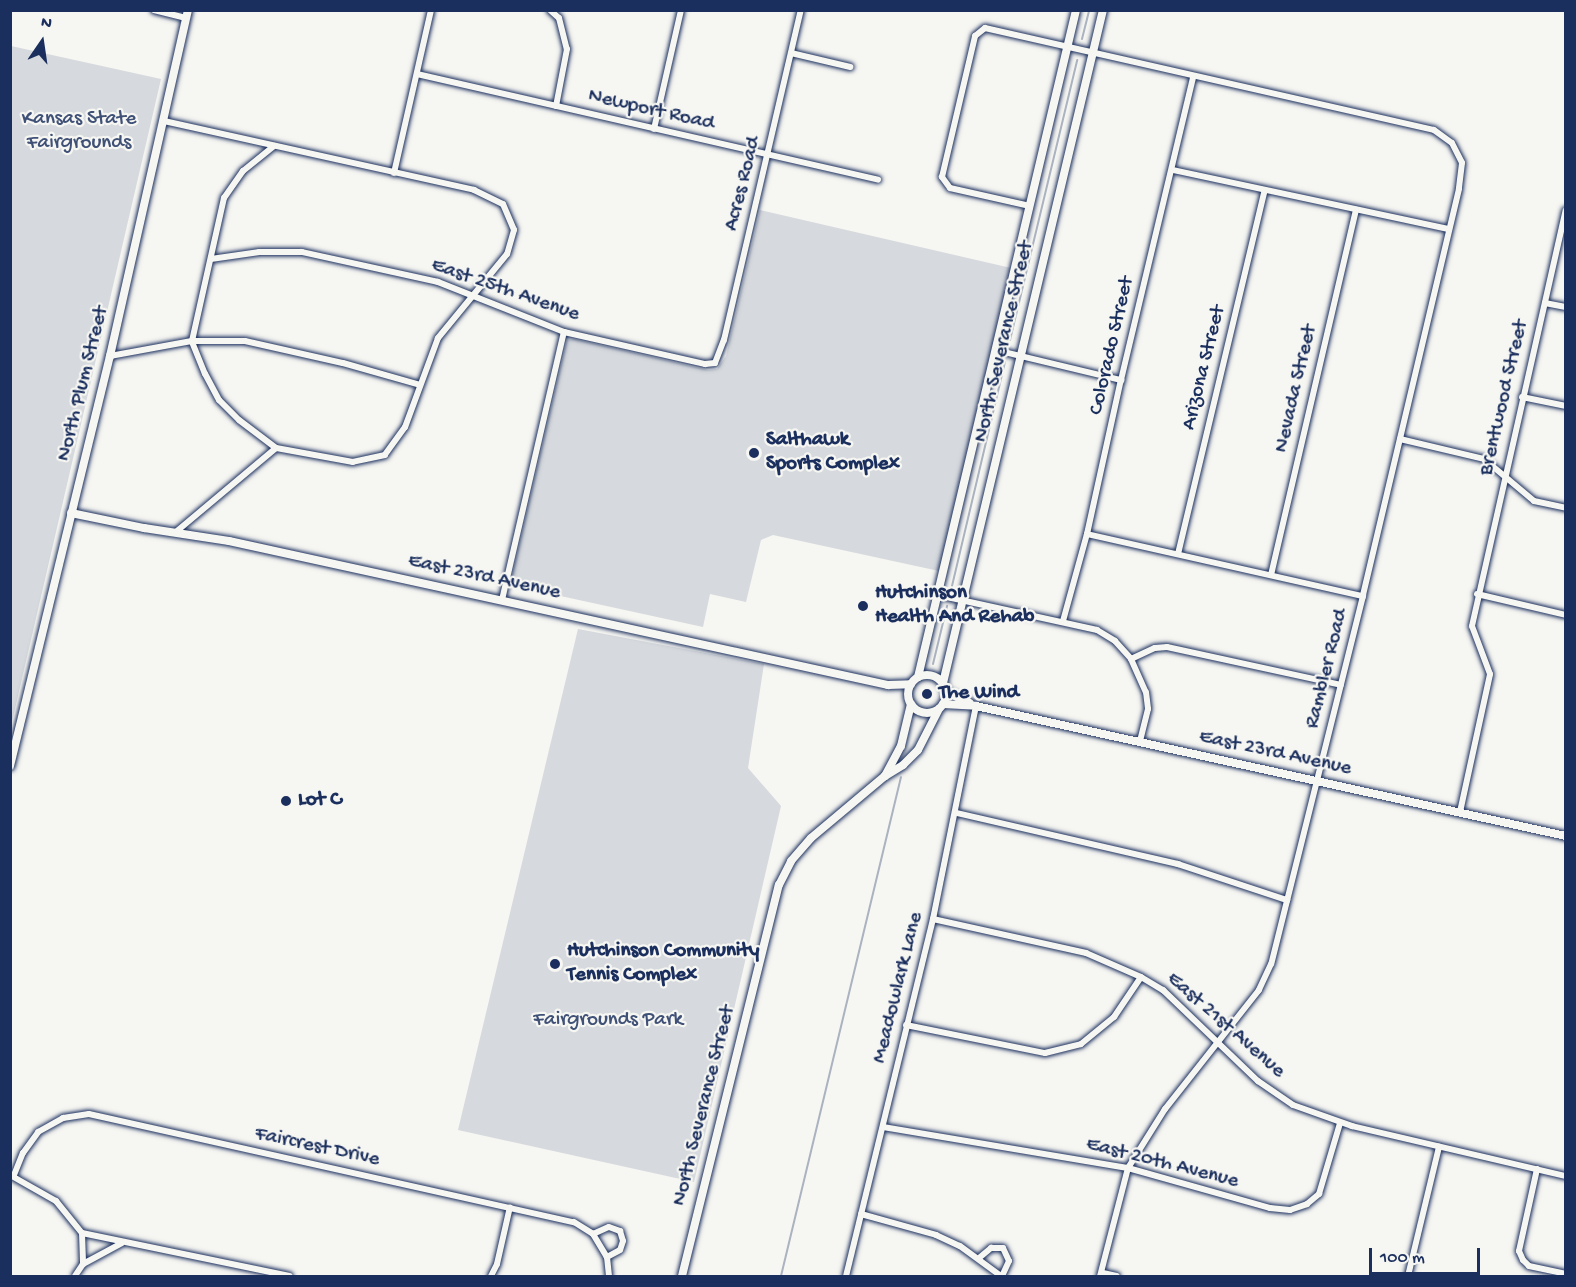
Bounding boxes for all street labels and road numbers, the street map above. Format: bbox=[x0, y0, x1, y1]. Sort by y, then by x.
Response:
street label: Newport Road bbox=[585, 84, 717, 138]
street label: Acres Road bbox=[720, 134, 768, 234]
street label: North Severance Street bbox=[970, 239, 1040, 445]
street label: East 25th Avenue bbox=[427, 254, 583, 328]
street label: Colorado Street bbox=[1085, 274, 1141, 418]
street label: Arizona Street bbox=[1177, 303, 1233, 433]
street label: North Plum Street bbox=[53, 304, 115, 464]
street label: Brentwood Street bbox=[1475, 318, 1535, 478]
street label: Nevada Street bbox=[1270, 323, 1324, 455]
street label: East 23rd Avenue bbox=[406, 550, 562, 606]
street label: Rambler Road bbox=[1301, 607, 1355, 731]
street label: East 23rd Avenue bbox=[1197, 726, 1353, 782]
street label: Meadowlark Lane bbox=[868, 910, 930, 1066]
street label: East 21st Avenue bbox=[1160, 968, 1290, 1084]
street label: North Severance Street bbox=[668, 1003, 742, 1209]
street label: Faircrest Drive bbox=[252, 1122, 382, 1174]
street label: East 20th Avenue bbox=[1083, 1133, 1241, 1195]

